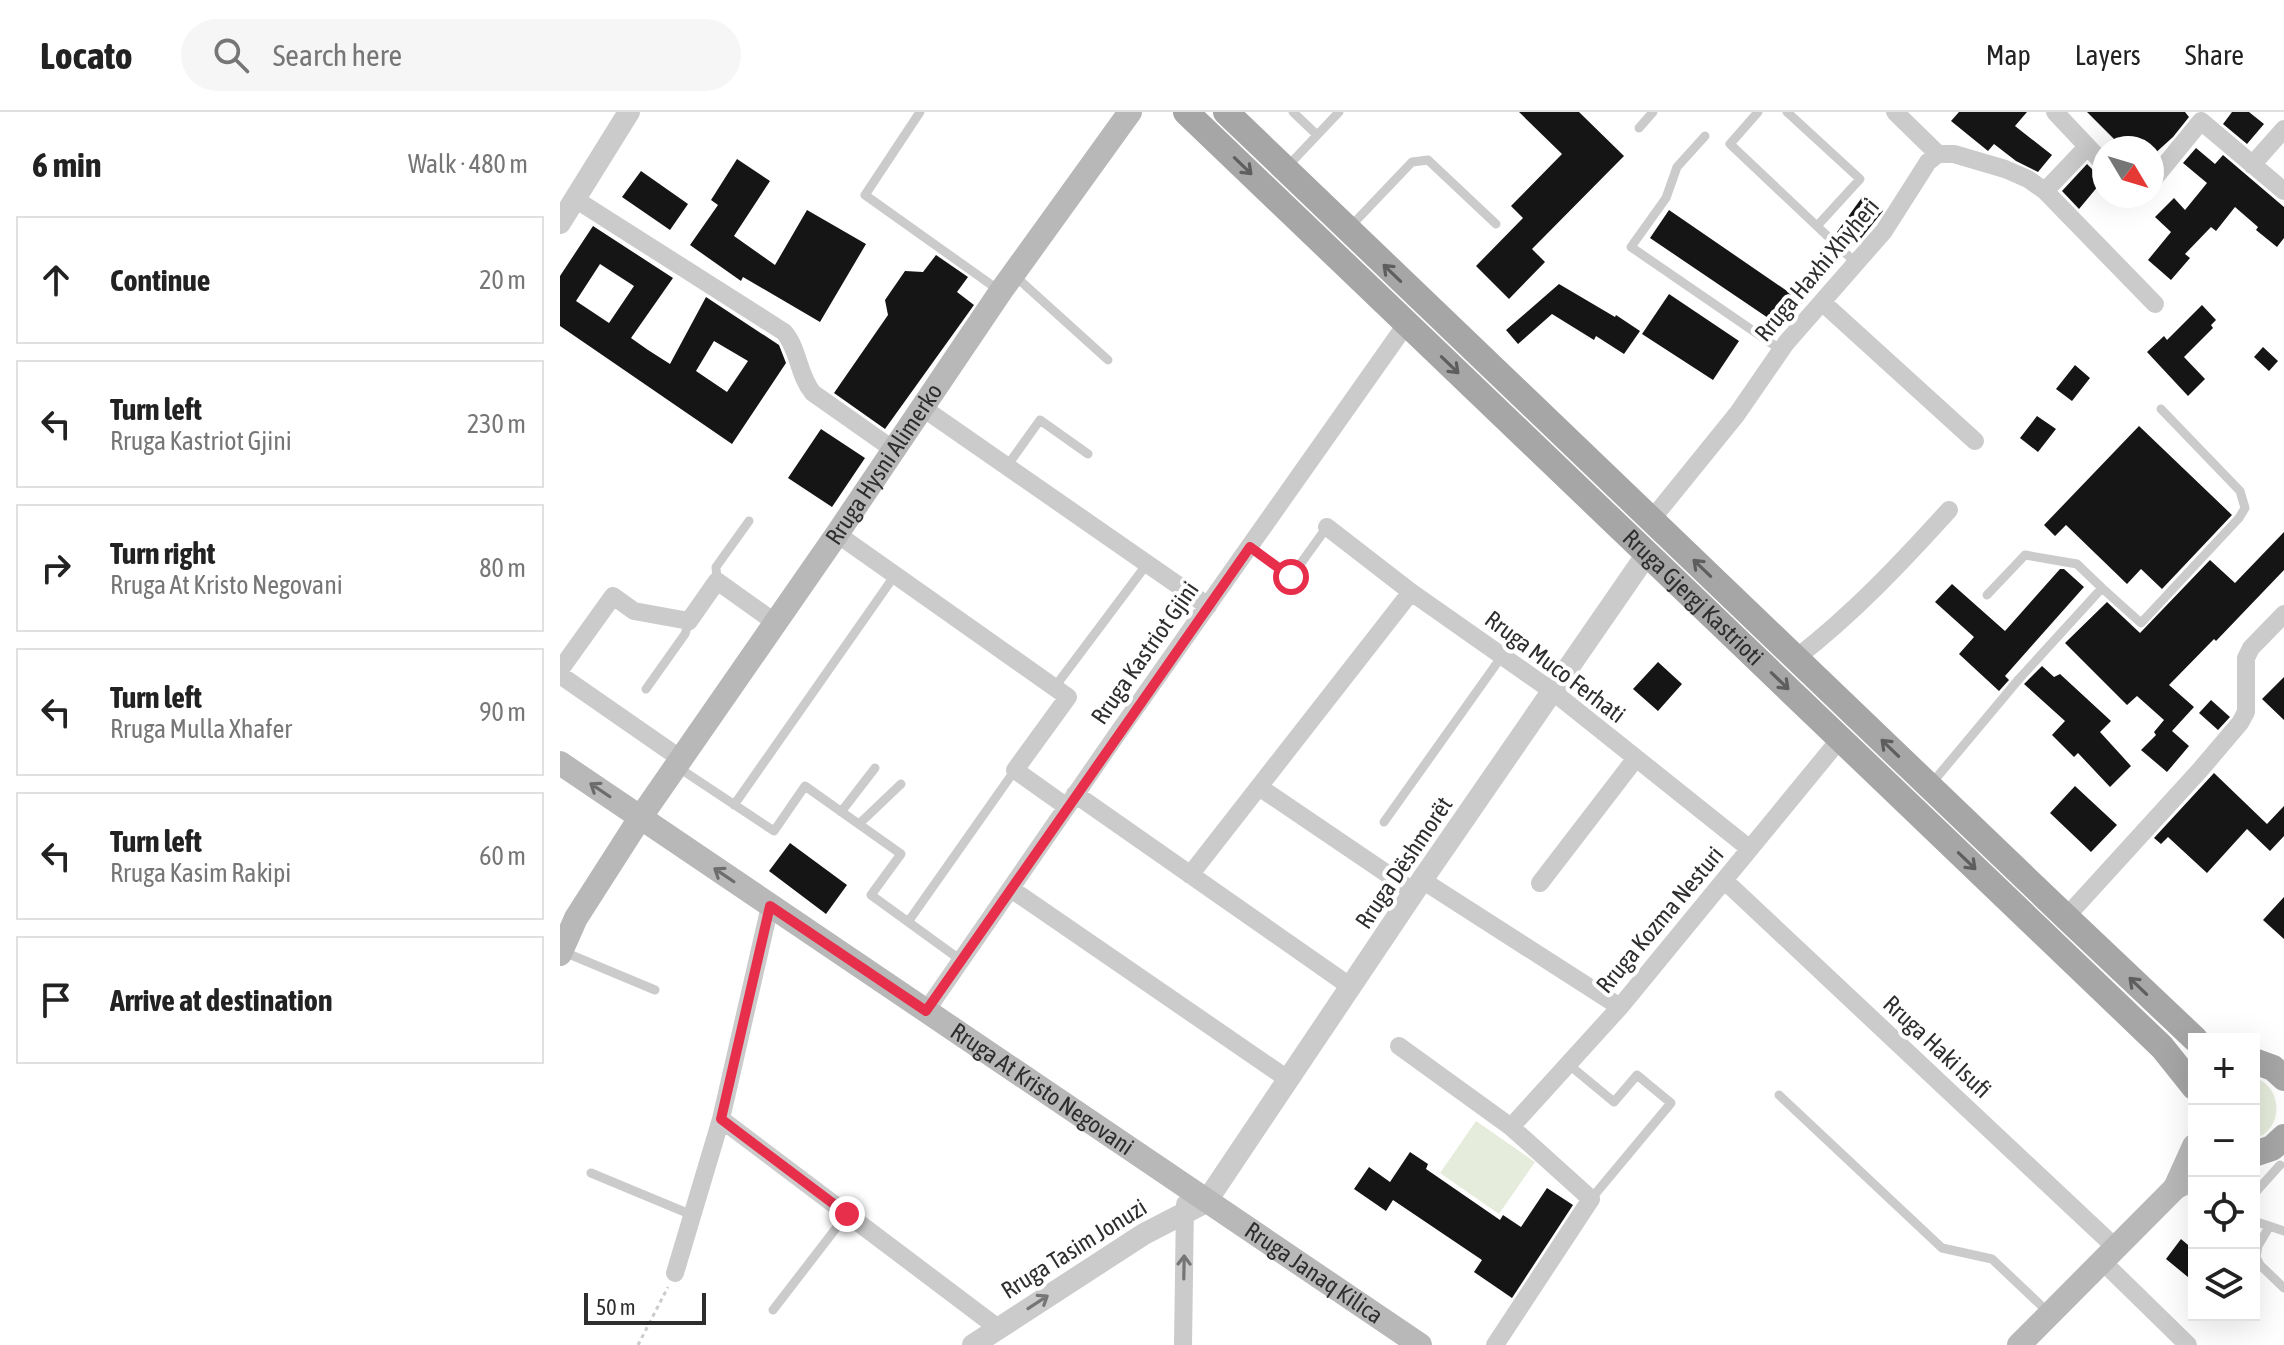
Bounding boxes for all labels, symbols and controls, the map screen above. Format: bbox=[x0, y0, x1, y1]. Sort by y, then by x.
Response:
search box bbox=[181, 19, 741, 91]
icon: search bbox=[209, 33, 253, 77]
text: Locato bbox=[40, 34, 133, 77]
text: Search here bbox=[273, 38, 402, 72]
text: Map bbox=[1986, 39, 2031, 71]
text: Layers bbox=[2075, 39, 2141, 71]
text: Share bbox=[2185, 39, 2244, 71]
north arrow bbox=[2092, 136, 2164, 208]
text: 6 min bbox=[32, 145, 101, 184]
text: Walk · 480 m bbox=[408, 149, 528, 179]
one-way arrow bbox=[1233, 156, 1253, 175]
street label: Rruga Haxhi Xhyheri bbox=[1749, 193, 1884, 346]
icon: ahead bbox=[34, 258, 78, 302]
text: Continue bbox=[110, 263, 210, 297]
one-way arrow bbox=[1382, 263, 1402, 282]
text: 20 m bbox=[479, 265, 526, 295]
one-way arrow bbox=[1440, 356, 1460, 374]
street label: Rruga Hysni Alimerko bbox=[820, 378, 948, 549]
text: Turn left bbox=[110, 392, 202, 426]
icon: left bbox=[34, 402, 78, 446]
text: 230 m bbox=[467, 409, 526, 439]
text: Rruga Kastriot Gjini bbox=[110, 426, 292, 456]
street label: Rruga Gjergj Kastrioti bbox=[1618, 524, 1769, 671]
text: Turn right bbox=[110, 536, 216, 570]
icon: right bbox=[34, 546, 78, 590]
text: 80 m bbox=[479, 553, 526, 583]
route start bbox=[1273, 559, 1309, 595]
one-way arrow bbox=[1693, 559, 1712, 578]
text: Rruga At Kristo Negovani bbox=[110, 570, 343, 600]
street label: Rruga Kastriot Gjini bbox=[1085, 576, 1204, 729]
street label: Rruga Muco Ferhati bbox=[1480, 605, 1631, 728]
one-way arrow bbox=[1770, 671, 1789, 690]
text: Turn left bbox=[110, 680, 202, 714]
icon: left bbox=[34, 690, 78, 734]
text: 90 m bbox=[479, 697, 526, 727]
text: Rruga Mulla Xhafer bbox=[110, 714, 292, 744]
one-way arrow bbox=[1880, 738, 1900, 757]
one-way arrow bbox=[589, 782, 612, 798]
street label: Rruga Dëshmorët bbox=[1350, 792, 1458, 934]
text: Turn left bbox=[110, 824, 202, 858]
icon: left bbox=[34, 834, 78, 878]
text: 60 m bbox=[479, 841, 526, 871]
street label: Rruga Kozma Nesturi bbox=[1591, 841, 1729, 998]
one-way arrow bbox=[1957, 851, 1977, 870]
text: Rruga Kasim Rakipi bbox=[110, 858, 291, 888]
one-way arrow bbox=[714, 867, 736, 883]
one-way arrow bbox=[2129, 977, 2148, 996]
icon: arrive bbox=[34, 978, 78, 1022]
text: Arrive at destination bbox=[110, 983, 332, 1017]
street label: Rruga Haki Isufi bbox=[1878, 990, 1997, 1103]
street label: Rruga At Kristo Negovani bbox=[946, 1017, 1139, 1160]
map controls bbox=[2188, 1033, 2260, 1321]
button: + bbox=[2188, 1033, 2260, 1105]
button: − bbox=[2188, 1105, 2260, 1177]
button: locate bbox=[2188, 1177, 2260, 1249]
street label: Rruga Tasim Jonuzi bbox=[996, 1193, 1151, 1304]
route end bbox=[829, 1196, 865, 1232]
street label: Rruga Janaq Kilica bbox=[1240, 1216, 1388, 1329]
button: layers bbox=[2188, 1249, 2260, 1321]
one-way arrow bbox=[1176, 1254, 1192, 1281]
scale bar bbox=[584, 1289, 706, 1325]
text: 50 m bbox=[596, 1294, 636, 1320]
one-way arrow bbox=[1026, 1294, 1049, 1310]

